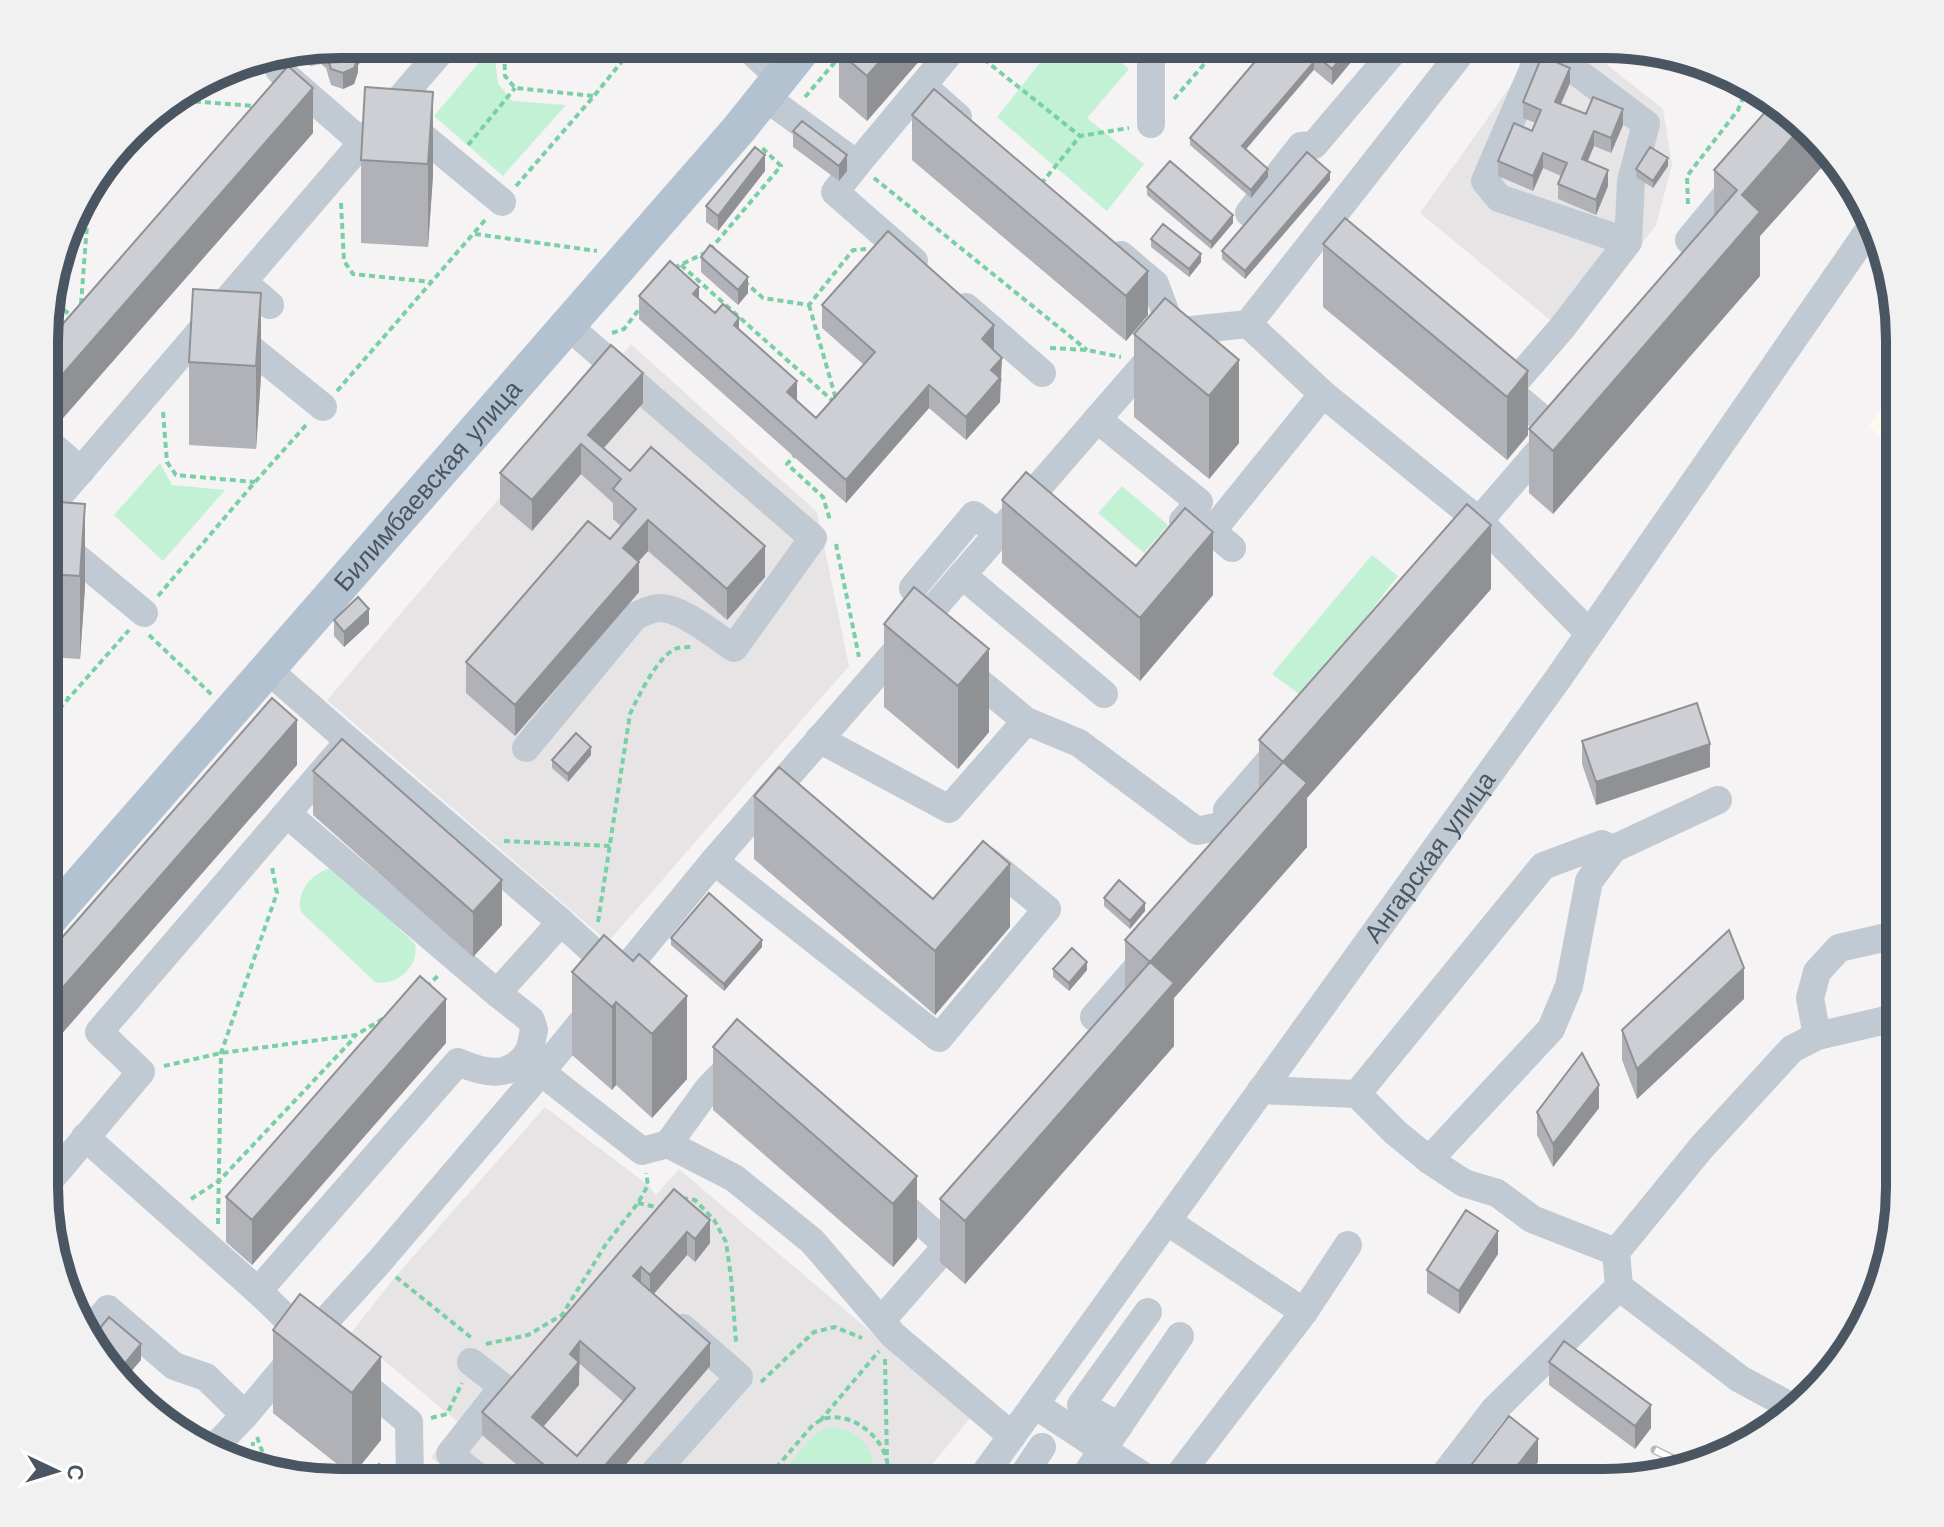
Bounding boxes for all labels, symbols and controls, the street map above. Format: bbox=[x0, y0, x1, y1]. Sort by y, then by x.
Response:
street label: Билимбаевская улица bbox=[328, 374, 528, 597]
street label: Ангарская улица bbox=[1358, 765, 1502, 948]
north arrow bbox=[16, 1431, 96, 1511]
text: С bbox=[62, 1464, 88, 1481]

